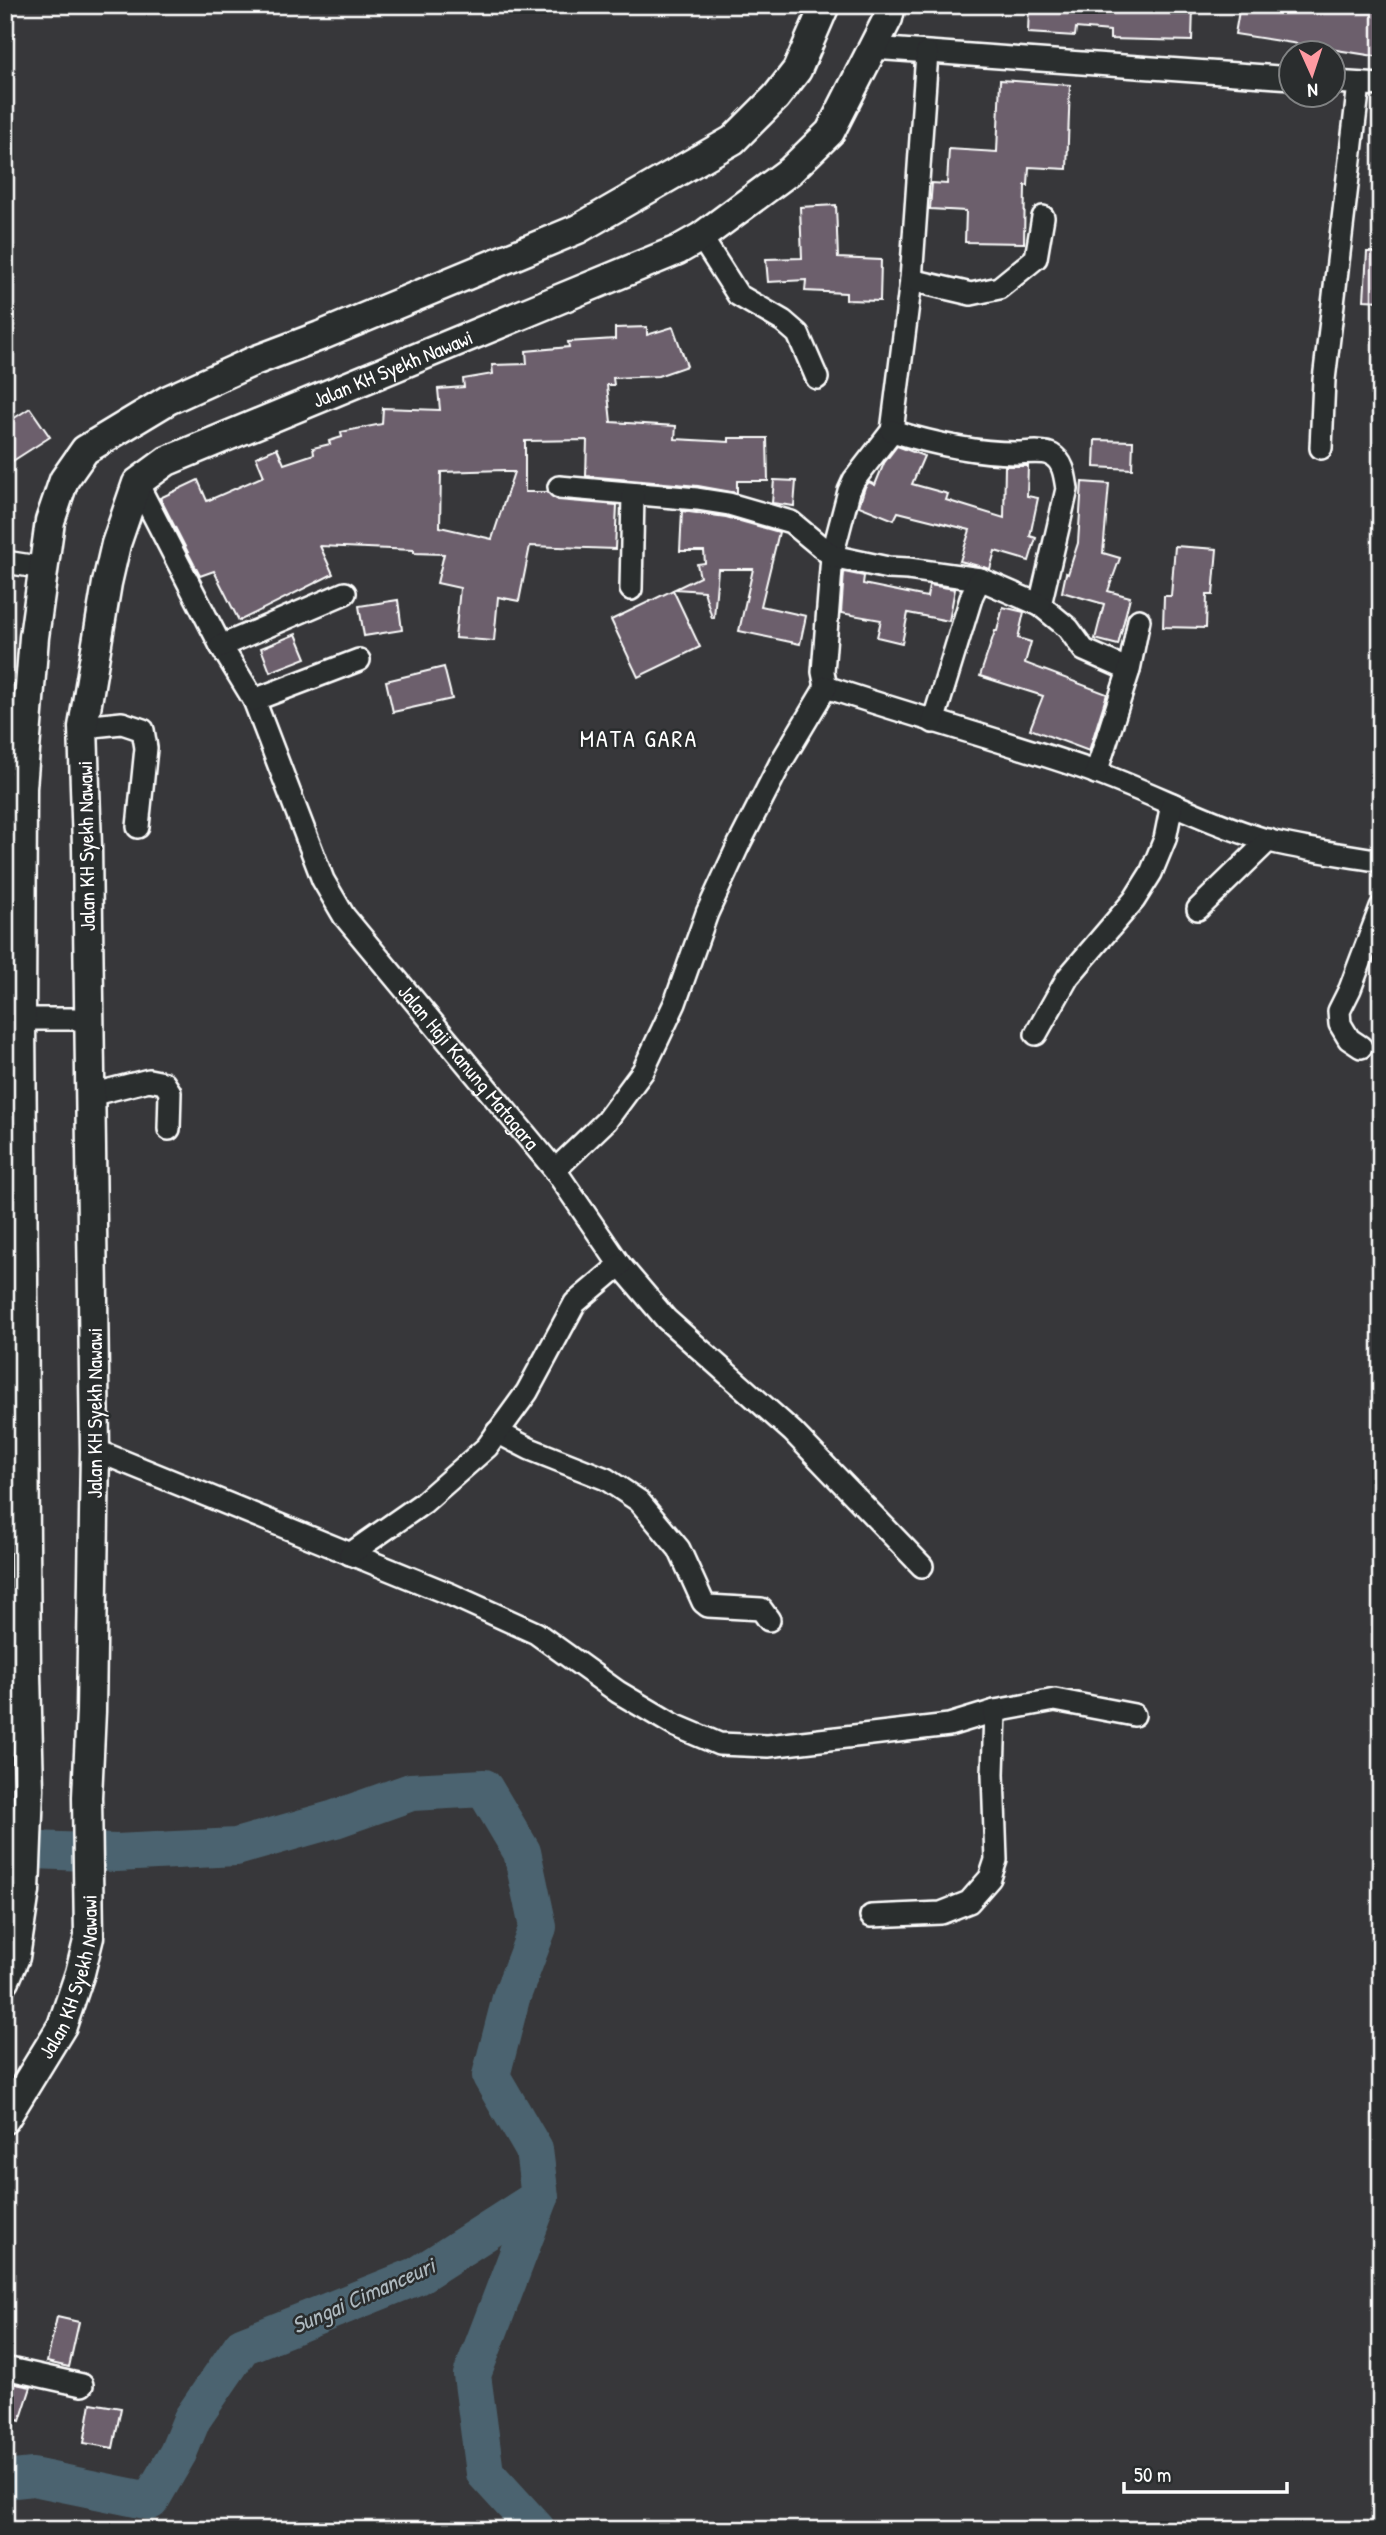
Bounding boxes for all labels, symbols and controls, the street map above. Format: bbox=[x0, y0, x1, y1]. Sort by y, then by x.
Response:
north arrow bbox=[1278, 38, 1348, 108]
text: N bbox=[1307, 78, 1319, 104]
street label: Jalan KH Syekh Nawawi bbox=[308, 322, 477, 414]
district label: MATA GARA bbox=[580, 722, 698, 754]
street label: Jalan KH Syekh Nawawi bbox=[70, 760, 102, 932]
street label: Jalan Haji Kanung Matagara bbox=[392, 978, 547, 1156]
street label: Jalan KH Syekh Nawawi bbox=[80, 1328, 109, 1498]
street label: Jalan KH Syekh Nawawi bbox=[31, 1894, 103, 2064]
water label: Sungai Cimanceuri bbox=[286, 2249, 442, 2341]
scale bar bbox=[1124, 2451, 1286, 2495]
text: 50 m bbox=[1134, 2460, 1171, 2489]

